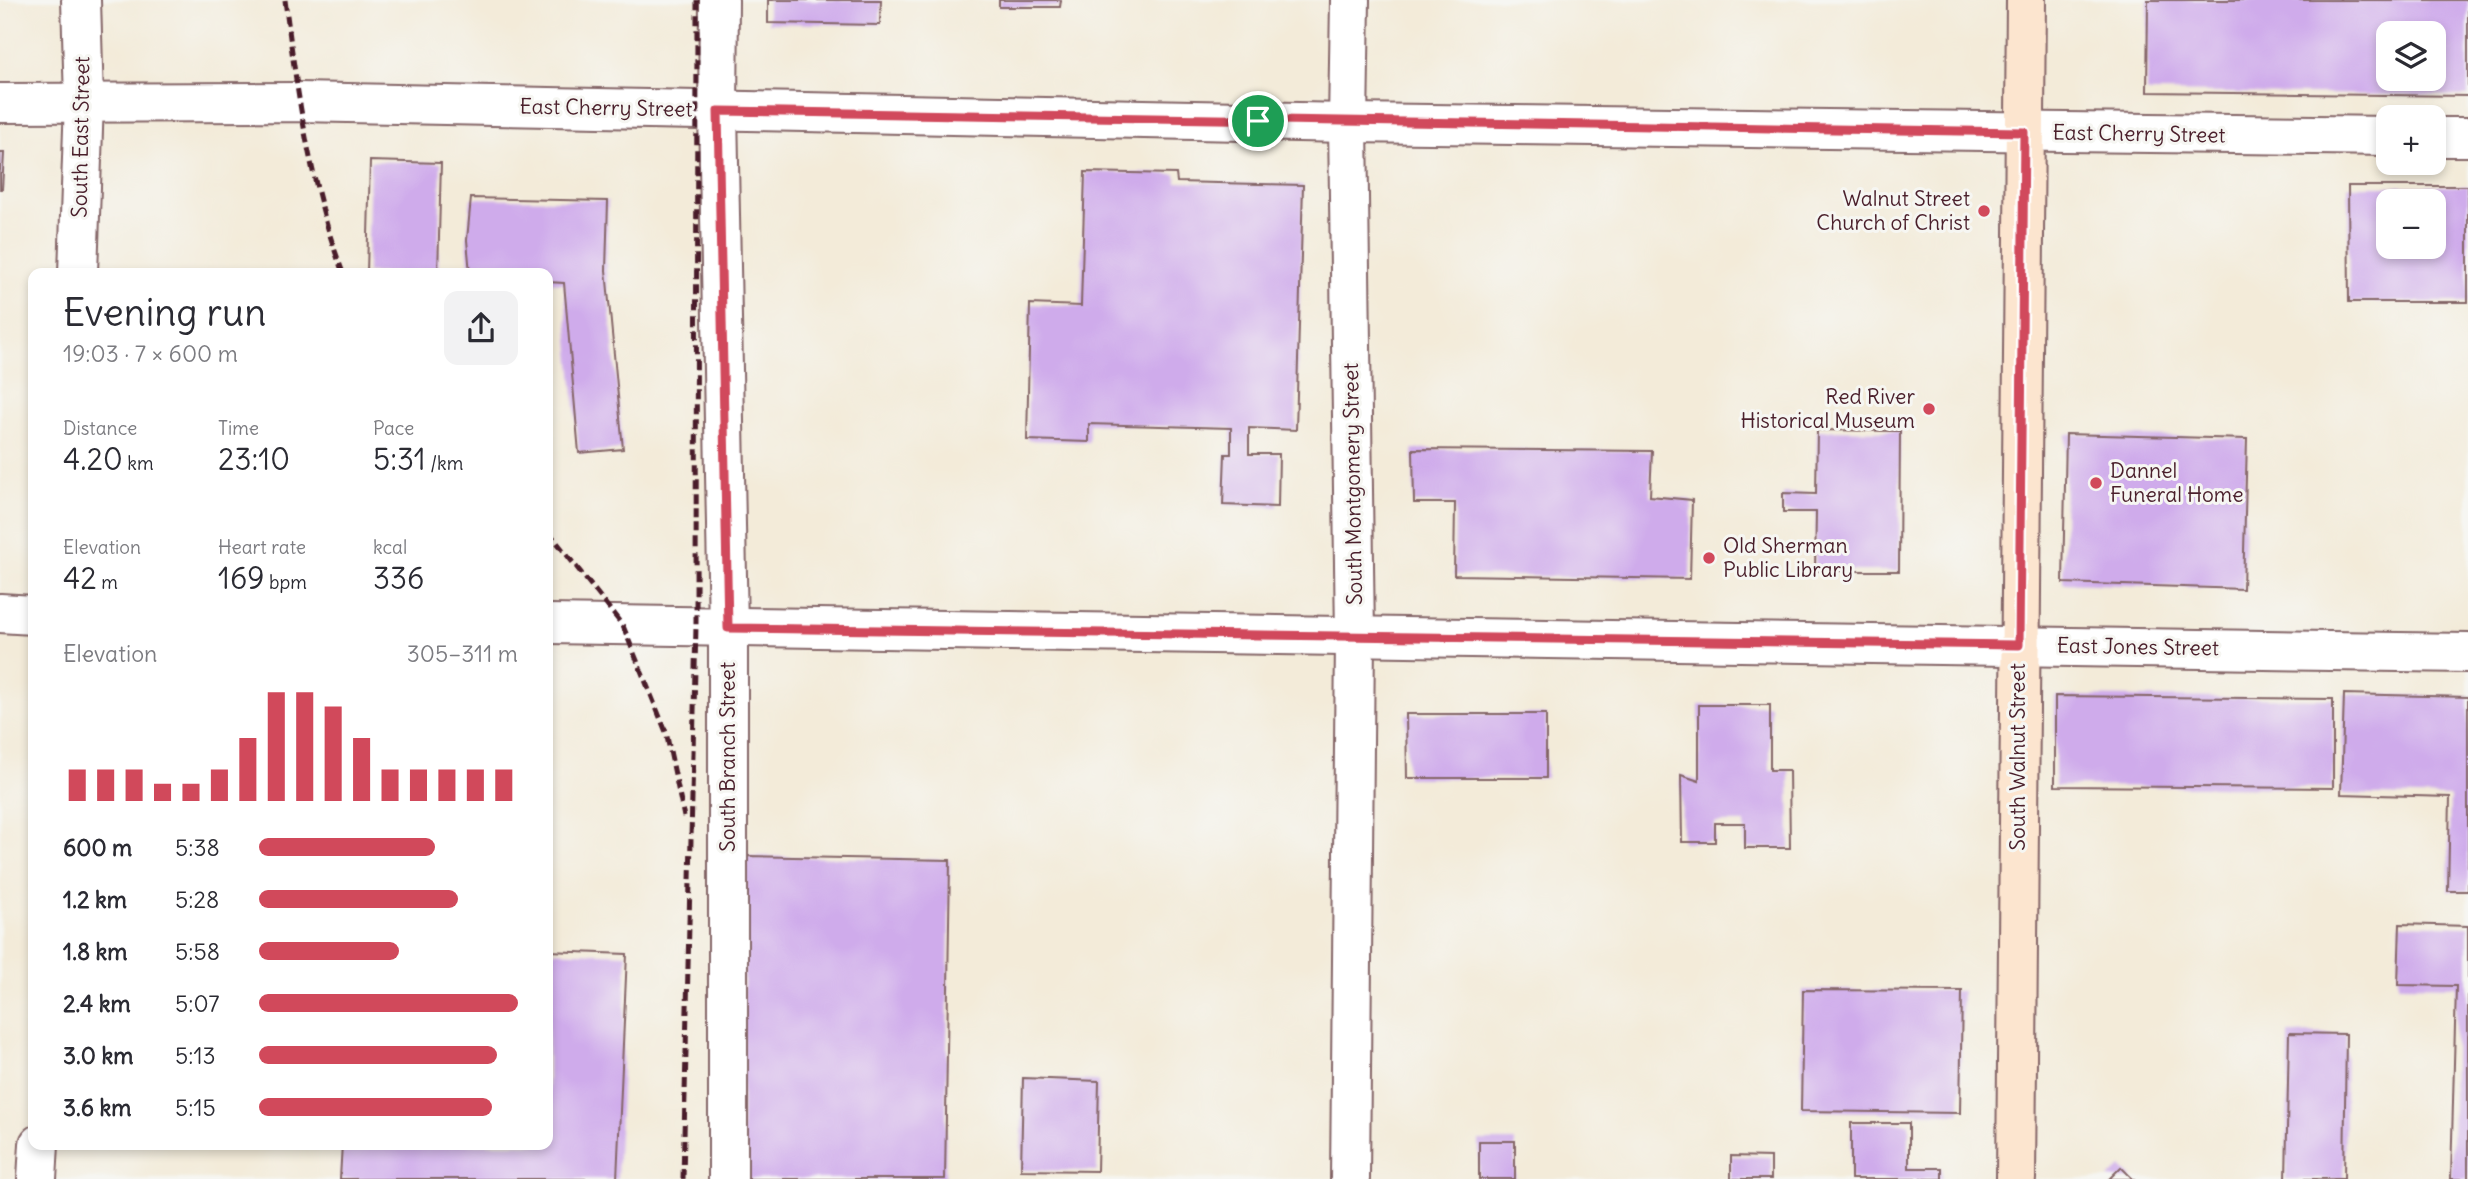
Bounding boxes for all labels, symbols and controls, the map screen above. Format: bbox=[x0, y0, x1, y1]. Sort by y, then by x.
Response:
map controls bbox=[2376, 21, 2446, 259]
button: layers bbox=[2376, 21, 2446, 91]
street label: South East Street bbox=[66, 56, 95, 218]
pin bbox=[1228, 91, 1288, 151]
street label: East Cherry Street bbox=[519, 92, 693, 123]
icon: arrive bbox=[1239, 102, 1277, 140]
button: + bbox=[2376, 105, 2446, 175]
street label: East Cherry Street bbox=[2052, 118, 2226, 149]
place label: Walnut Street Church of Christ bbox=[1816, 185, 1970, 236]
button: − bbox=[2376, 189, 2446, 259]
marker: Walnut Street Church of Christ bbox=[1976, 203, 1992, 219]
text: Evening run bbox=[63, 289, 266, 336]
button: share bbox=[444, 291, 518, 365]
text: 19:03 · 7 × 600 m bbox=[63, 339, 238, 368]
street label: South Montgomery Street bbox=[1337, 363, 1368, 605]
place label: Red River Historical Museum bbox=[1741, 383, 1915, 434]
marker: Red River Historical Museum bbox=[1921, 401, 1937, 417]
text: Distance bbox=[63, 416, 137, 440]
text: Time bbox=[218, 416, 259, 440]
text: Pace bbox=[373, 416, 414, 440]
text: 4.20 bbox=[63, 440, 123, 478]
text: 23:10 bbox=[218, 440, 290, 478]
text: 5:31 bbox=[373, 440, 426, 478]
text: km bbox=[123, 451, 154, 475]
text: /km bbox=[426, 451, 463, 475]
place label: Dannel Funeral Home bbox=[2110, 457, 2244, 508]
marker: Dannel Funeral Home bbox=[2088, 475, 2104, 491]
place label: Old Sherman Public Library bbox=[1723, 532, 1853, 583]
text: Elevation bbox=[63, 535, 141, 559]
text: Heart rate bbox=[218, 535, 306, 559]
text: kcal bbox=[373, 535, 407, 559]
marker: Old Sherman Public Library bbox=[1701, 550, 1717, 566]
text: 42 bbox=[63, 559, 97, 597]
text: 169 bbox=[218, 559, 264, 597]
text: 336 bbox=[373, 559, 424, 597]
text: m bbox=[97, 570, 118, 594]
text: bpm bbox=[264, 570, 307, 594]
street label: East Jones Street bbox=[2057, 632, 2219, 661]
text: Elevation bbox=[63, 639, 157, 668]
text: 305–311 m bbox=[407, 639, 518, 668]
street label: South Branch Street bbox=[714, 662, 741, 852]
street label: South Walnut Street bbox=[2004, 663, 2031, 851]
text: 600 m bbox=[63, 833, 132, 862]
text: 5:38 bbox=[175, 833, 220, 862]
text: 1.2 km bbox=[63, 885, 127, 914]
text: 5:28 bbox=[175, 885, 219, 914]
text: 1.8 km bbox=[63, 937, 128, 966]
text: 5:58 bbox=[175, 937, 220, 966]
text: 2.4 km bbox=[63, 989, 131, 1018]
text: 5:07 bbox=[175, 989, 220, 1018]
text: 3.0 km bbox=[63, 1041, 133, 1070]
text: 5:13 bbox=[175, 1041, 216, 1070]
text: 3.6 km bbox=[63, 1093, 131, 1122]
text: 5:15 bbox=[175, 1093, 216, 1122]

